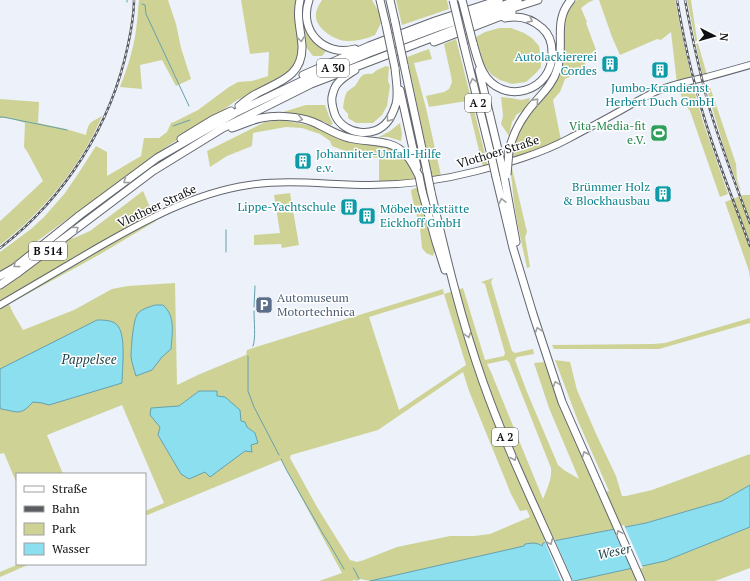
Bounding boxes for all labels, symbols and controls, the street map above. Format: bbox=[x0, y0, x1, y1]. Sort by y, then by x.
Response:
one-way arrow bbox=[526, 16, 533, 24]
north arrow bbox=[694, 16, 734, 56]
text: N bbox=[716, 32, 731, 43]
one-way arrow bbox=[296, 36, 305, 42]
place label: Autolackiererei Cordes bbox=[515, 49, 597, 78]
building icon: Autolackiererei Cordes bbox=[600, 54, 620, 74]
road number: A 30 bbox=[317, 59, 349, 77]
building icon: Jumbo-Krandienst Herbert Duch GmbH bbox=[650, 60, 670, 80]
one-way arrow bbox=[469, 78, 478, 85]
place label: Jumbo-Krandienst Herbert Duch GmbH bbox=[606, 80, 715, 109]
road number: A 2 bbox=[465, 94, 491, 112]
one-way arrow bbox=[531, 98, 539, 106]
one-way arrow bbox=[297, 114, 303, 122]
one-way arrow bbox=[386, 115, 394, 122]
place label: Vita-Media-fit e.V. bbox=[569, 118, 647, 147]
sports icon: Vita-Media-fit e.V. bbox=[649, 123, 669, 143]
street label: Vlothoer Straße bbox=[455, 132, 541, 171]
place label: Johanniter-Unfall-Hilfe e.v. bbox=[316, 146, 441, 175]
building icon: Johanniter-Unfall-Hilfe e.v. bbox=[293, 151, 313, 171]
one-way arrow bbox=[123, 177, 130, 184]
place label: Brümmer Holz & Blockhausbau bbox=[563, 179, 650, 208]
street label: Vlothoer Straße bbox=[115, 181, 199, 230]
building icon: Brümmer Holz & Blockhausbau bbox=[653, 184, 673, 204]
building icon: Lippe-Yachtschule bbox=[339, 197, 359, 217]
one-way arrow bbox=[498, 198, 506, 204]
place label: Lippe-Yachtschule bbox=[237, 199, 336, 214]
place label: Möbelwerkstätte Eickhoff GmbH bbox=[380, 201, 469, 230]
building icon: Möbelwerkstätte Eickhoff GmbH bbox=[357, 206, 377, 226]
one-way arrow bbox=[72, 227, 79, 234]
road number: B 514 bbox=[29, 242, 67, 260]
one-way arrow bbox=[14, 261, 21, 268]
place label: Automuseum Motortechnica bbox=[277, 290, 355, 319]
parking icon: Automuseum Motortechnica bbox=[254, 295, 274, 315]
one-way arrow bbox=[534, 326, 542, 333]
one-way arrow bbox=[463, 331, 471, 338]
water label: Pappelsee bbox=[60, 350, 117, 368]
one-way arrow bbox=[553, 381, 561, 388]
road number: A 2 bbox=[492, 428, 518, 446]
one-way arrow bbox=[582, 450, 590, 458]
one-way arrow bbox=[509, 453, 517, 461]
legend bbox=[16, 473, 146, 565]
text: Straße bbox=[52, 481, 87, 496]
text: Bahn bbox=[52, 501, 80, 516]
text: Park bbox=[52, 521, 77, 536]
one-way arrow bbox=[616, 529, 624, 536]
one-way arrow bbox=[546, 538, 554, 545]
water label: Weser bbox=[596, 538, 633, 563]
text: Wasser bbox=[52, 541, 90, 556]

